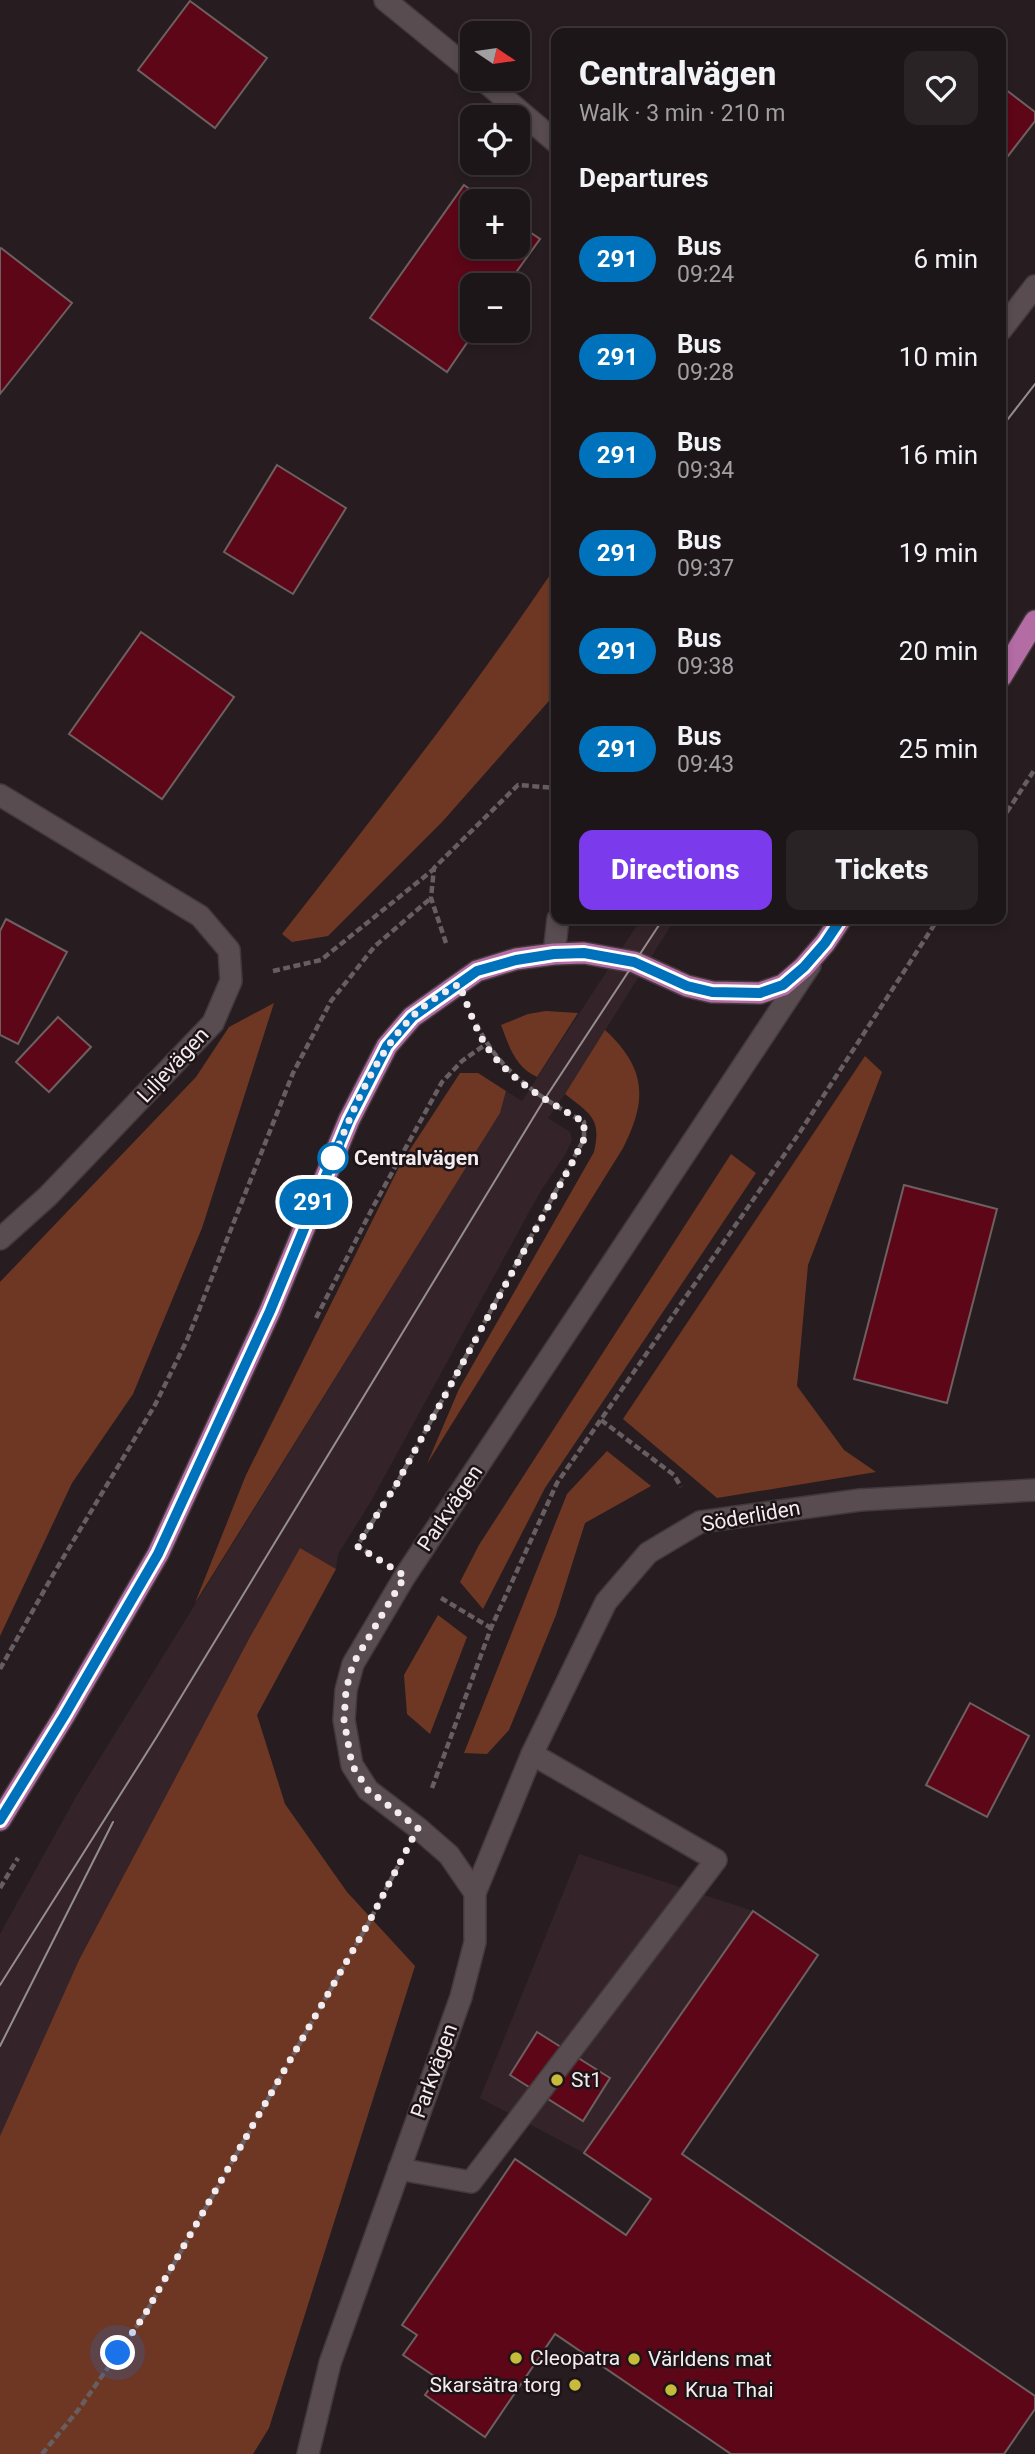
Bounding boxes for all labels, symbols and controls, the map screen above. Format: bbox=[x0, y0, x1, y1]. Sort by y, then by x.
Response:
north arrow bbox=[460, 21, 530, 91]
map controls bbox=[460, 21, 530, 343]
button: heart bbox=[904, 51, 978, 125]
text: Centralvägen bbox=[579, 54, 776, 93]
text: Walk · 3 min · 210 m bbox=[579, 100, 785, 127]
button: locate bbox=[460, 105, 530, 175]
text: Departures bbox=[579, 163, 709, 193]
button: + bbox=[460, 189, 530, 259]
text: Bus bbox=[677, 231, 722, 261]
text: 6 min bbox=[913, 244, 978, 274]
text: 291 bbox=[597, 245, 638, 273]
text: 09:24 bbox=[677, 261, 734, 288]
button: − bbox=[460, 273, 530, 343]
text: Bus bbox=[677, 329, 722, 359]
text: 10 min bbox=[899, 342, 978, 372]
text: 291 bbox=[597, 343, 638, 371]
text: 09:28 bbox=[677, 359, 734, 386]
text: Bus bbox=[677, 427, 722, 457]
text: 16 min bbox=[899, 440, 978, 470]
text: 291 bbox=[597, 441, 638, 469]
text: 09:34 bbox=[677, 457, 734, 484]
text: Bus bbox=[677, 525, 722, 555]
text: 19 min bbox=[899, 538, 978, 568]
text: 291 bbox=[597, 539, 638, 567]
text: 09:37 bbox=[677, 555, 734, 582]
text: Bus bbox=[677, 623, 722, 653]
text: 20 min bbox=[899, 636, 978, 666]
text: 291 bbox=[597, 637, 638, 665]
text: 09:38 bbox=[677, 653, 734, 680]
text: Bus bbox=[677, 721, 722, 751]
text: 25 min bbox=[899, 734, 978, 764]
text: 291 bbox=[597, 735, 638, 763]
text: 09:43 bbox=[677, 751, 734, 778]
button: Directions bbox=[579, 830, 772, 910]
button: Tickets bbox=[786, 830, 978, 910]
street label: Liljevägen bbox=[132, 1023, 214, 1107]
marker: Centralvägen bbox=[318, 1143, 348, 1173]
place label: Centralvägen bbox=[354, 1146, 479, 1170]
line badge: 291 bbox=[274, 1179, 354, 1225]
text: 291 bbox=[293, 1188, 335, 1216]
street label: Parkvägen bbox=[413, 1461, 487, 1555]
street label: Söderliden bbox=[700, 1496, 802, 1536]
street label: Parkvägen bbox=[406, 2021, 462, 2121]
place label: St1 bbox=[571, 2068, 602, 2092]
marker: St1 bbox=[549, 2072, 565, 2088]
your location bbox=[100, 2335, 135, 2370]
place label: Cleopatra bbox=[530, 2346, 620, 2370]
place label: Världens mat bbox=[648, 2347, 772, 2371]
marker: Cleopatra bbox=[508, 2350, 524, 2366]
marker: Världens mat bbox=[626, 2351, 642, 2367]
place label: Skarsätra torg bbox=[430, 2373, 561, 2397]
marker: Skarsätra torg bbox=[567, 2377, 583, 2393]
place label: Krua Thai bbox=[685, 2378, 774, 2402]
marker: Krua Thai bbox=[663, 2382, 679, 2398]

